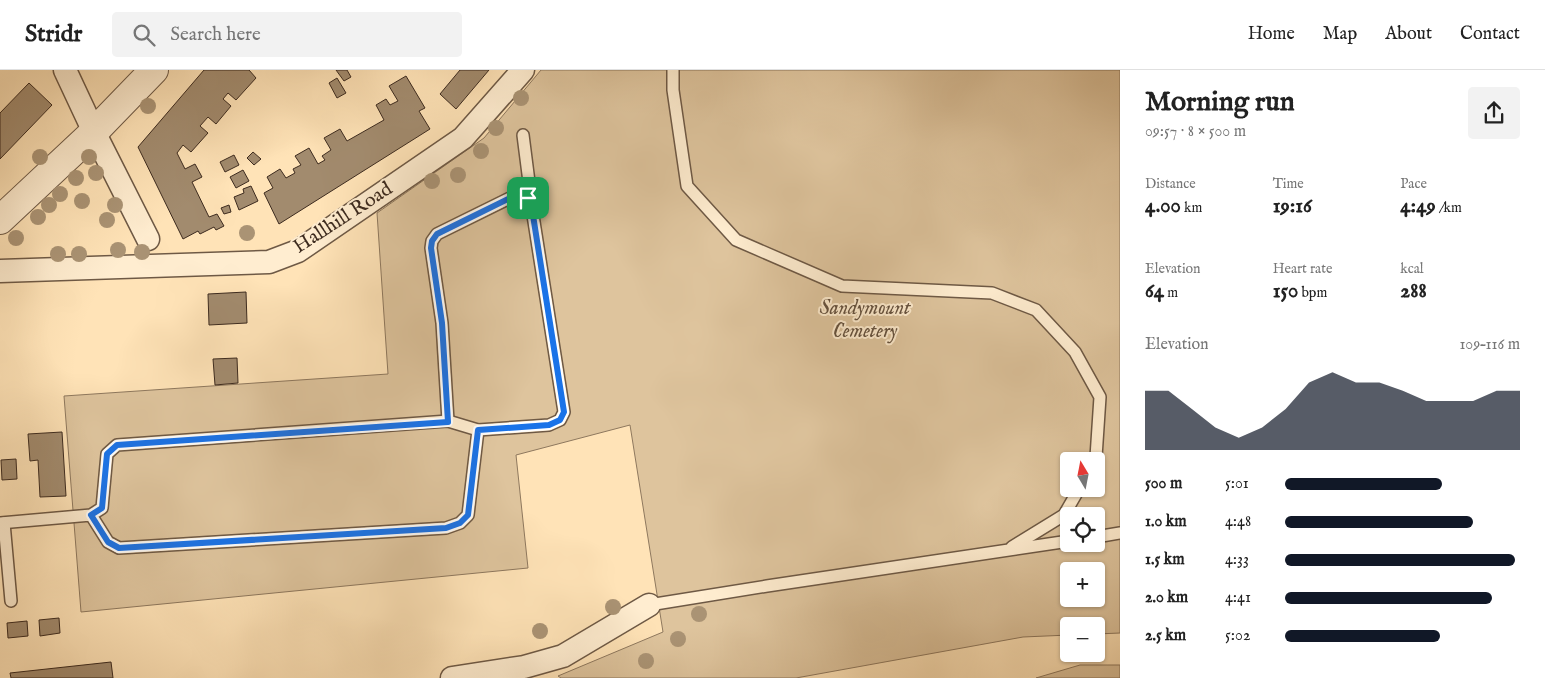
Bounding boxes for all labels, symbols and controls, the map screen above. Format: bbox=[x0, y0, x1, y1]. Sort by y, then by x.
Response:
search box bbox=[112, 12, 462, 57]
text: Stridr bbox=[25, 19, 82, 50]
icon: search bbox=[130, 21, 158, 49]
text: Search here bbox=[170, 23, 261, 47]
text: Home bbox=[1248, 23, 1295, 46]
text: Map bbox=[1323, 23, 1357, 46]
text: About bbox=[1385, 23, 1432, 46]
text: Contact bbox=[1460, 23, 1520, 46]
text: Morning run bbox=[1145, 85, 1295, 120]
button: share bbox=[1468, 87, 1520, 139]
text: 09:57 · 8 × 500 m bbox=[1145, 122, 1246, 142]
text: Distance bbox=[1145, 175, 1196, 193]
text: Time bbox=[1273, 175, 1304, 193]
text: Pace bbox=[1400, 175, 1427, 193]
street label: Hallhill Road bbox=[289, 176, 398, 259]
pin bbox=[507, 177, 549, 219]
icon: arrive bbox=[514, 184, 542, 212]
text: 4.00 bbox=[1145, 193, 1181, 220]
text: 19:16 bbox=[1273, 193, 1312, 220]
text: 4:49 bbox=[1400, 193, 1436, 220]
text: km bbox=[1181, 199, 1202, 217]
text: /km bbox=[1436, 199, 1462, 217]
text: Elevation bbox=[1145, 260, 1201, 278]
text: Heart rate bbox=[1273, 260, 1332, 278]
text: kcal bbox=[1400, 260, 1424, 278]
text: 64 bbox=[1145, 278, 1164, 305]
text: 150 bbox=[1273, 278, 1298, 305]
text: 288 bbox=[1400, 278, 1427, 305]
text: m bbox=[1164, 284, 1178, 302]
text: bpm bbox=[1298, 284, 1327, 302]
park label: Sandymount Cemetery bbox=[819, 296, 912, 344]
text: Elevation bbox=[1145, 335, 1208, 355]
text: 109–116 m bbox=[1459, 335, 1520, 355]
north arrow bbox=[1060, 452, 1105, 498]
map controls bbox=[1060, 452, 1105, 662]
text: 500 m bbox=[1145, 474, 1182, 494]
text: 5:01 bbox=[1225, 474, 1249, 494]
button: locate bbox=[1060, 507, 1105, 552]
text: 1.0 km bbox=[1145, 512, 1187, 532]
text: 4:48 bbox=[1225, 512, 1251, 532]
text: 1.5 km bbox=[1145, 550, 1185, 570]
text: 4:33 bbox=[1225, 550, 1249, 570]
button: + bbox=[1060, 562, 1105, 607]
text: 2.0 km bbox=[1145, 588, 1188, 608]
text: 4:41 bbox=[1225, 588, 1251, 608]
button: − bbox=[1060, 617, 1105, 662]
text: 2.5 km bbox=[1145, 626, 1186, 646]
text: 5:02 bbox=[1225, 626, 1250, 646]

